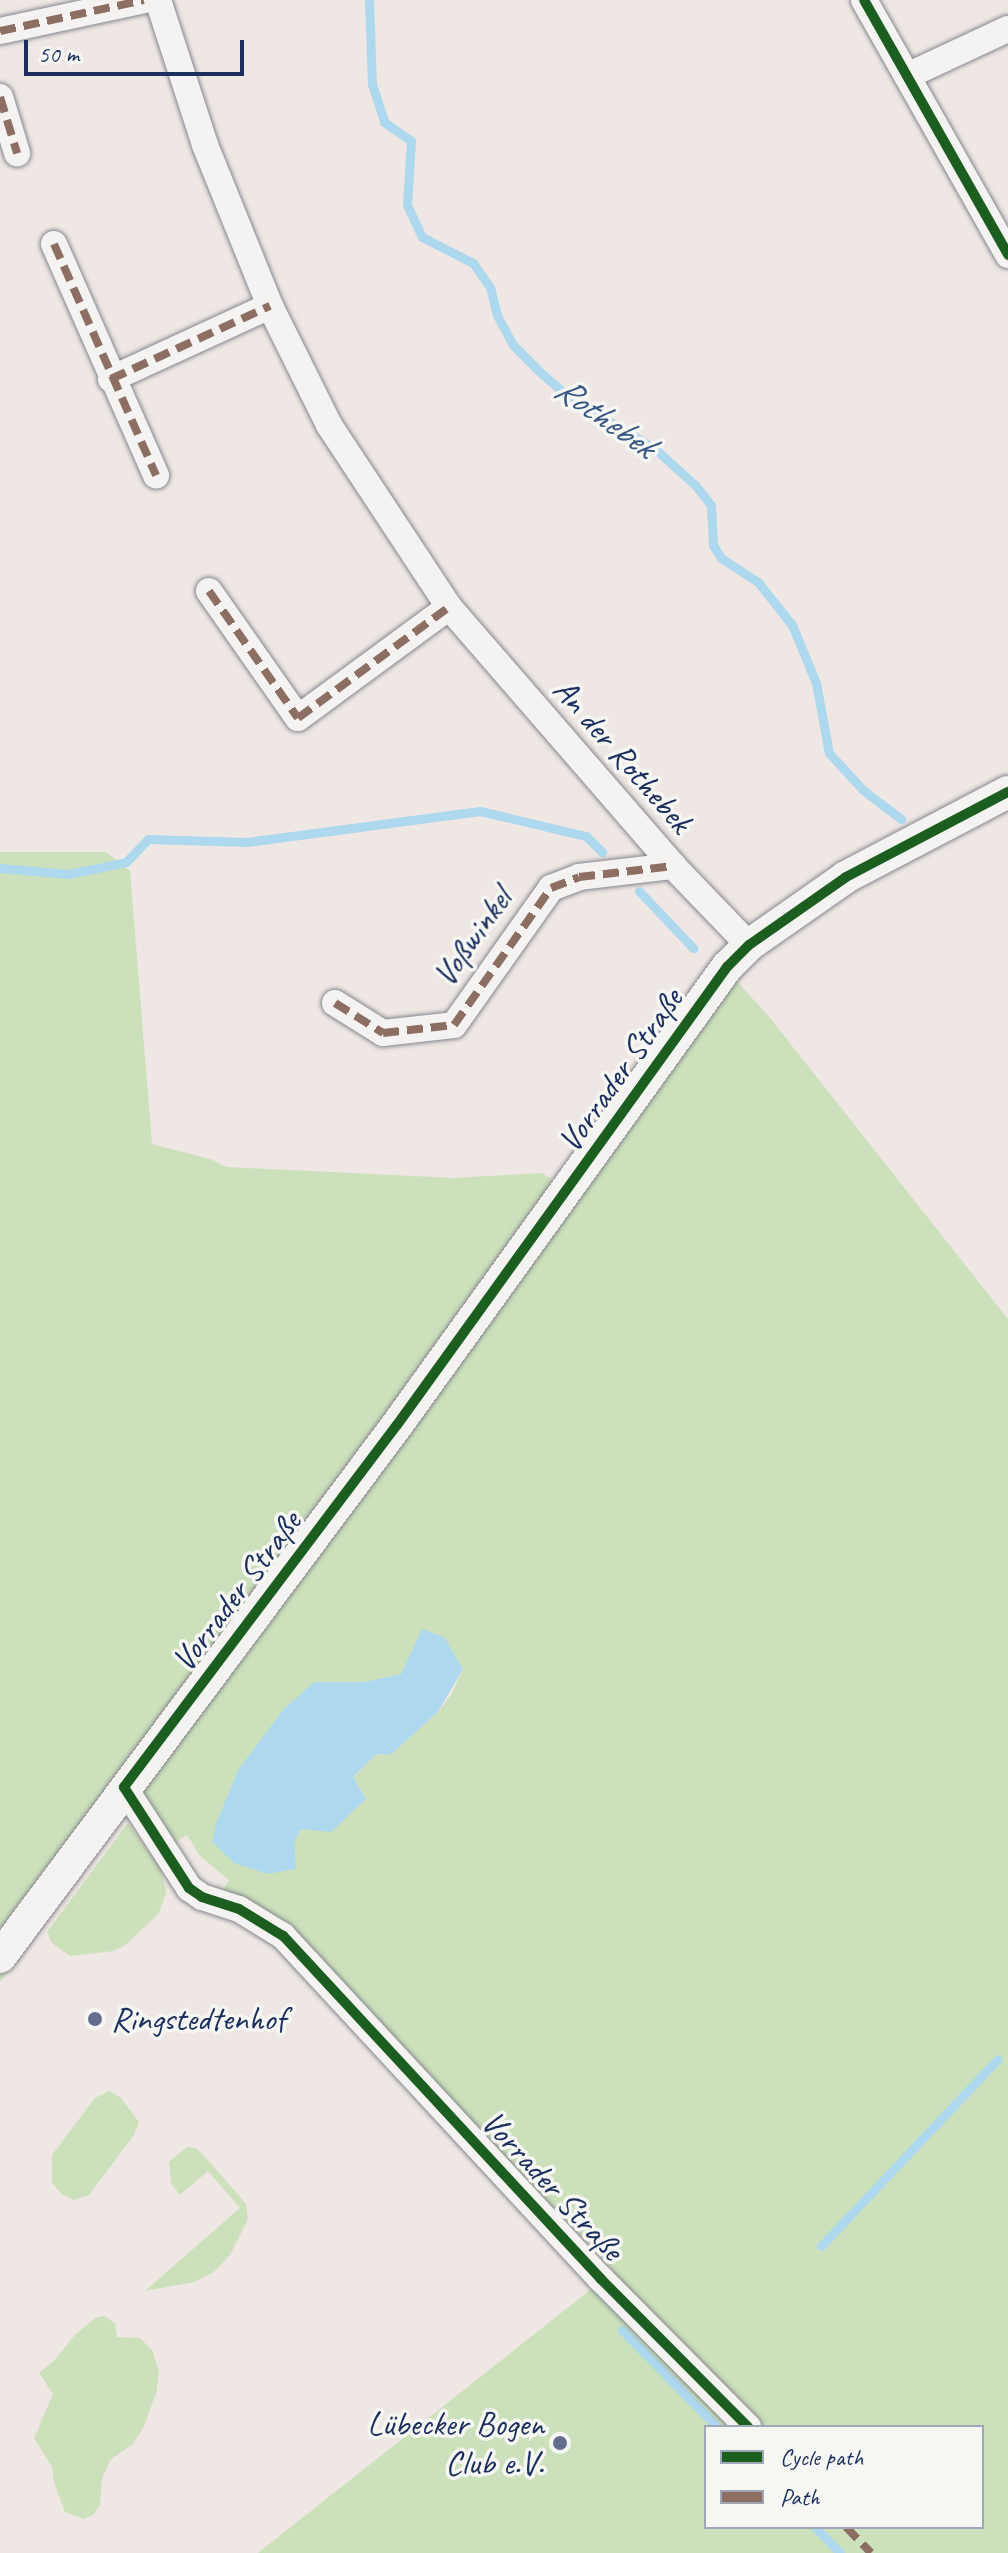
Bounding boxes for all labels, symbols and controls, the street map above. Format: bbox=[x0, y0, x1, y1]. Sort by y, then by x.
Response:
scale bar bbox=[28, 24, 248, 74]
text: 50 m bbox=[38, 39, 79, 69]
water label: Rothebek bbox=[547, 367, 663, 467]
street label: An der Rothebek bbox=[545, 670, 701, 840]
street label: Voßwinkel bbox=[424, 880, 520, 994]
street label: Vorrader Straße bbox=[549, 980, 691, 1160]
street label: Vorrader Straße bbox=[162, 1503, 310, 1679]
place label: Ringstedtenhof bbox=[111, 1999, 285, 2039]
marker: Ringstedtenhof bbox=[86, 2010, 104, 2028]
street label: Vorrader Straße bbox=[473, 2101, 633, 2269]
place label: Lübecker Bogen Club e.V. bbox=[367, 2403, 544, 2482]
legend bbox=[704, 2425, 984, 2529]
marker: Lübecker Bogen Club e.V. bbox=[551, 2434, 569, 2452]
text: Cycle path bbox=[780, 2442, 863, 2472]
text: Path bbox=[780, 2482, 820, 2512]

